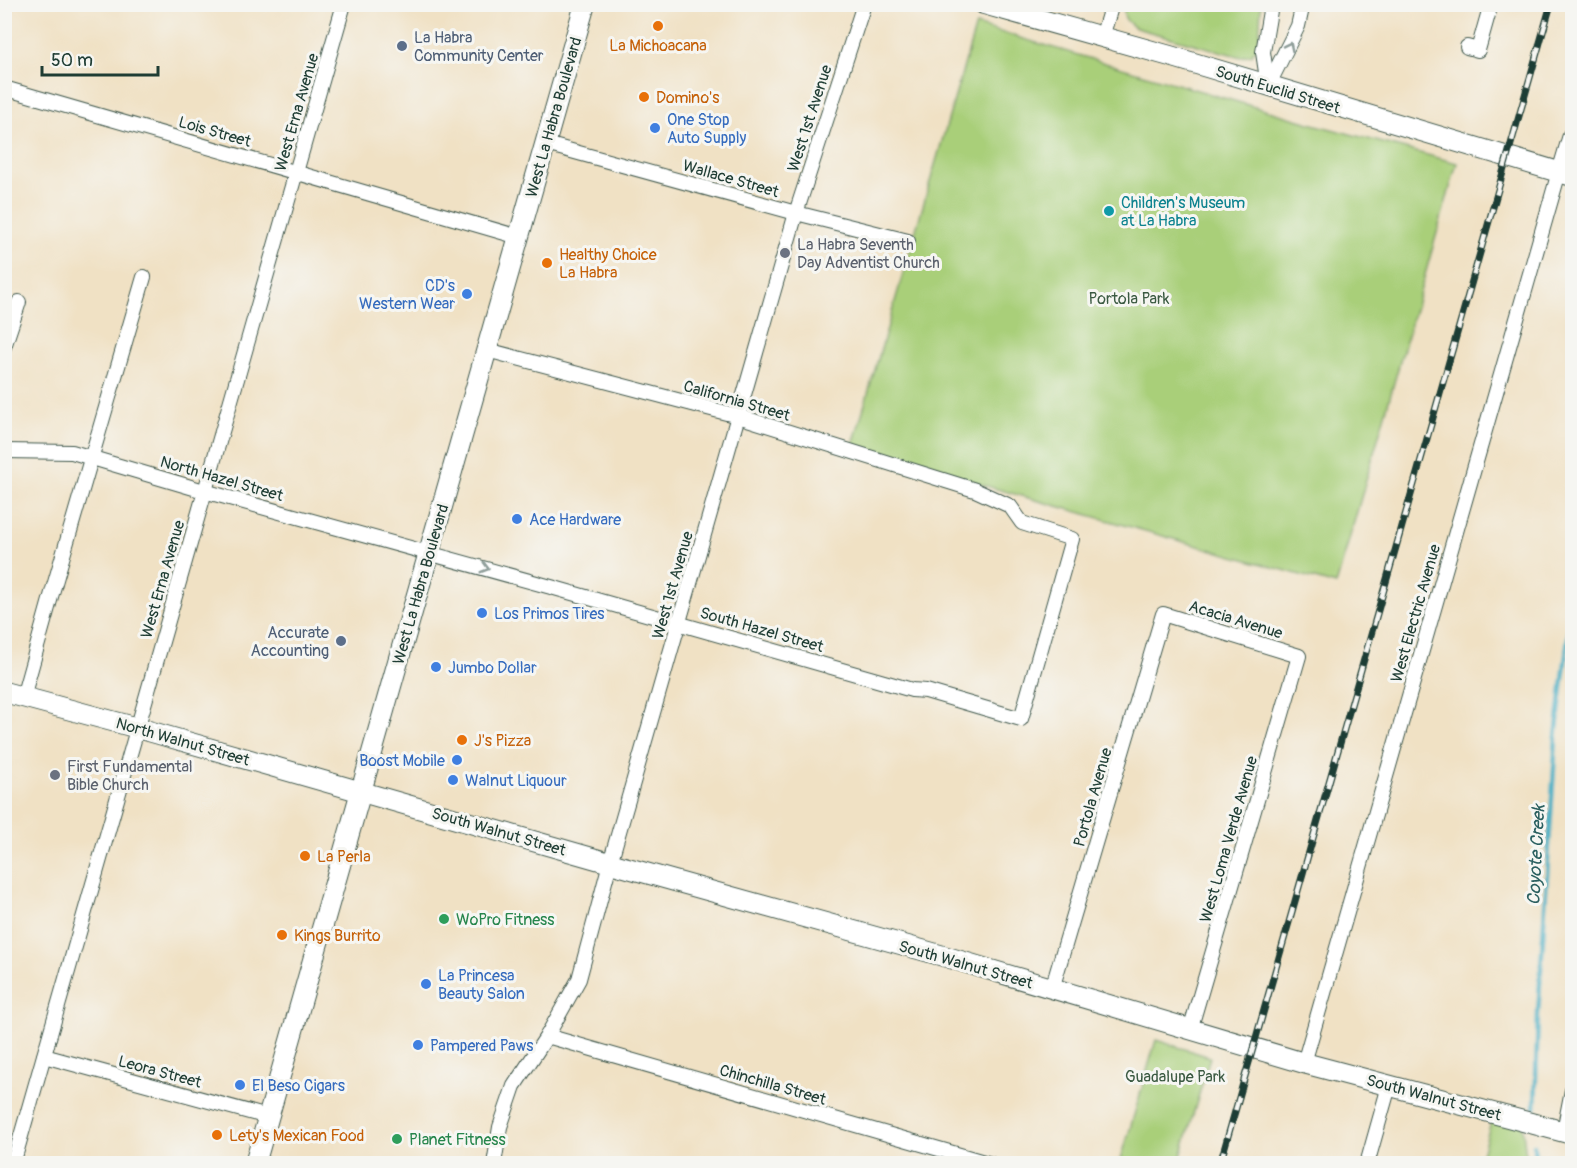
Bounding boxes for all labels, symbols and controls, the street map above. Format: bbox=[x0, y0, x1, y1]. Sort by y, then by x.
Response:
marker: La Michoacana bbox=[651, 19, 665, 33]
place label: La Habra Community Center bbox=[414, 28, 544, 66]
street label: West La Habra Boulevard bbox=[521, 35, 586, 200]
place label: La Michoacana bbox=[609, 36, 707, 56]
scale bar bbox=[42, 39, 158, 77]
marker: La Habra Community Center bbox=[395, 39, 409, 53]
one-way arrow bbox=[1281, 42, 1293, 53]
text: 50 m bbox=[51, 49, 93, 72]
street label: West Erna Avenue bbox=[271, 51, 323, 174]
street label: South Euclid Street bbox=[1213, 61, 1343, 119]
street label: West 1st Avenue bbox=[783, 62, 837, 174]
place label: Domino's bbox=[656, 88, 719, 108]
marker: Domino's bbox=[637, 90, 651, 104]
place label: One Stop Auto Supply bbox=[667, 110, 747, 148]
street label: Lois Street bbox=[176, 112, 254, 152]
marker: One Stop Auto Supply bbox=[648, 121, 662, 135]
street label: Wallace Street bbox=[680, 156, 782, 202]
place label: Children's Museum at La Habra bbox=[1121, 193, 1245, 231]
marker: Children's Museum at La Habra bbox=[1102, 204, 1116, 218]
place label: La Habra Seventh Day Adventist Church bbox=[797, 235, 940, 273]
place label: Healthy Choice La Habra bbox=[559, 245, 657, 283]
marker: La Habra Seventh Day Adventist Church bbox=[778, 246, 792, 260]
marker: Healthy Choice La Habra bbox=[540, 256, 554, 270]
place label: CD's Western Wear bbox=[359, 276, 455, 314]
marker: CD's Western Wear bbox=[460, 287, 474, 301]
park label: Portola Park bbox=[1089, 289, 1170, 309]
street label: California Street bbox=[681, 376, 793, 426]
street label: North Hazel Street bbox=[158, 452, 286, 506]
street label: West La Habra Boulevard bbox=[388, 502, 453, 667]
place label: Ace Hardware bbox=[529, 510, 621, 530]
marker: Ace Hardware bbox=[510, 512, 524, 526]
street label: West Erna Avenue bbox=[137, 518, 189, 641]
street label: West 1st Avenue bbox=[648, 529, 698, 641]
street label: West Electric Avenue bbox=[1387, 542, 1445, 685]
one-way arrow bbox=[479, 561, 490, 573]
street label: Acacia Avenue bbox=[1186, 596, 1285, 644]
street label: South Hazel Street bbox=[698, 603, 826, 657]
place label: Los Primos Tires bbox=[494, 604, 605, 624]
marker: Los Primos Tires bbox=[475, 606, 489, 620]
place label: Accurate Accounting bbox=[251, 623, 329, 661]
marker: Accurate Accounting bbox=[334, 634, 348, 648]
place label: Jumbo Dollar bbox=[448, 658, 537, 678]
marker: Jumbo Dollar bbox=[429, 660, 443, 674]
street label: North Walnut Street bbox=[114, 713, 252, 771]
place label: J's Pizza bbox=[474, 731, 531, 751]
marker: J's Pizza bbox=[455, 733, 469, 747]
street label: Portola Avenue bbox=[1069, 745, 1117, 849]
place label: Boost Mobile bbox=[359, 751, 445, 771]
marker: Boost Mobile bbox=[450, 753, 464, 767]
street label: West Loma Verde Avenue bbox=[1196, 754, 1262, 925]
place label: First Fundamental Bible Church bbox=[67, 757, 193, 795]
marker: First Fundamental Bible Church bbox=[48, 768, 62, 782]
place label: Walnut Liquour bbox=[465, 771, 567, 791]
marker: Walnut Liquour bbox=[446, 773, 460, 787]
street label: South Walnut Street bbox=[429, 803, 569, 861]
water label: Coyote Creek bbox=[1522, 803, 1551, 906]
place label: La Perla bbox=[317, 847, 371, 867]
marker: La Perla bbox=[298, 849, 312, 863]
place label: WoPro Fitness bbox=[456, 910, 554, 930]
marker: WoPro Fitness bbox=[437, 912, 451, 926]
place label: Kings Burrito bbox=[294, 926, 381, 946]
marker: Kings Burrito bbox=[275, 928, 289, 942]
street label: South Walnut Street bbox=[896, 936, 1036, 994]
place label: La Princesa Beauty Salon bbox=[438, 966, 525, 1004]
marker: La Princesa Beauty Salon bbox=[419, 977, 433, 991]
place label: Pampered Paws bbox=[430, 1036, 533, 1056]
marker: Pampered Paws bbox=[411, 1038, 425, 1052]
street label: Leora Street bbox=[116, 1051, 204, 1093]
street label: Chinchilla Street bbox=[717, 1060, 829, 1110]
park label: Guadalupe Park bbox=[1125, 1067, 1225, 1087]
street label: South Walnut Street bbox=[1364, 1070, 1504, 1126]
place label: El Beso Cigars bbox=[252, 1076, 345, 1096]
marker: El Beso Cigars bbox=[233, 1078, 247, 1092]
place label: Lety's Mexican Food bbox=[229, 1126, 364, 1146]
marker: Lety's Mexican Food bbox=[210, 1128, 224, 1142]
place label: Planet Fitness bbox=[409, 1130, 506, 1150]
marker: Planet Fitness bbox=[390, 1132, 404, 1146]

